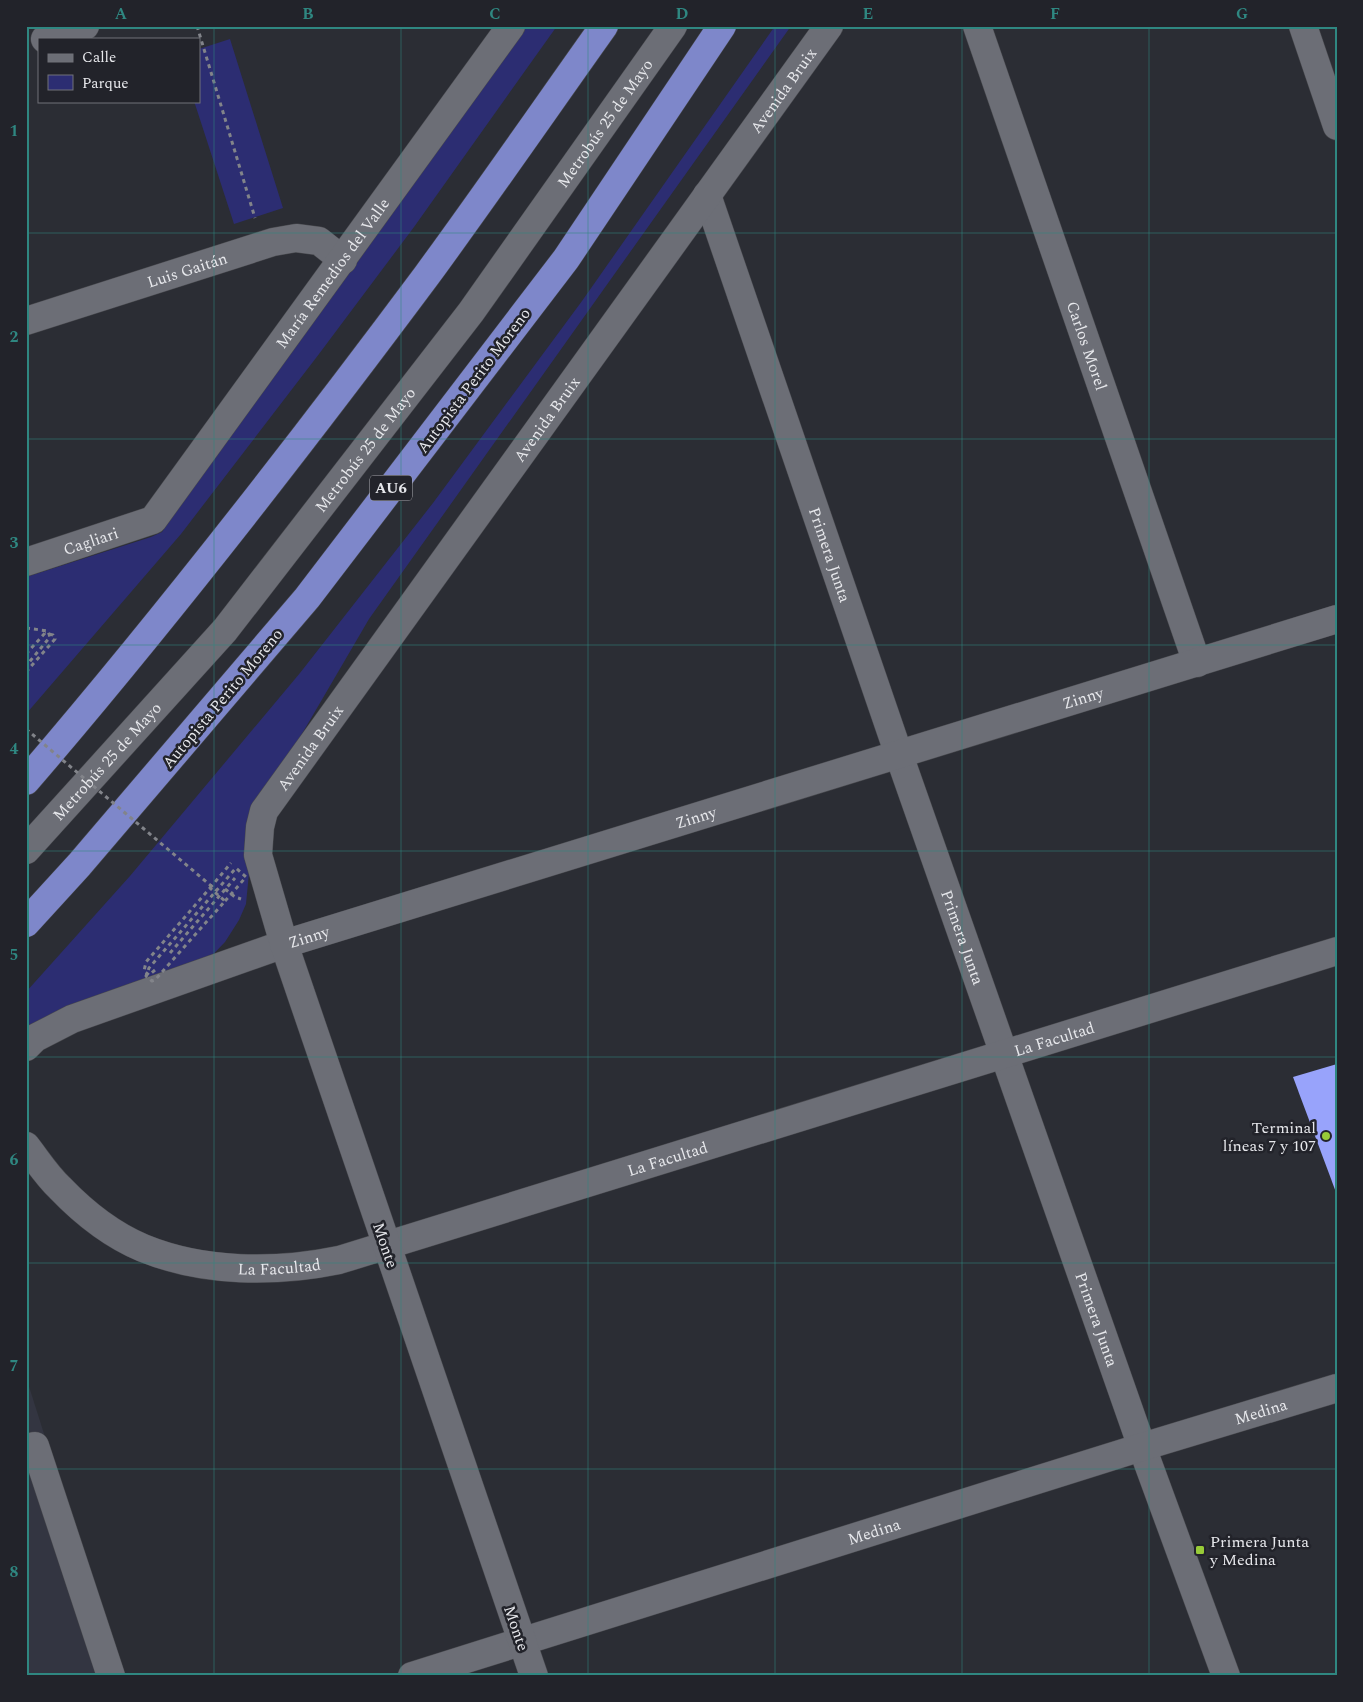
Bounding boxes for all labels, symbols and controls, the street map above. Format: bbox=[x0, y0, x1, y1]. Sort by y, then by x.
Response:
text: A bbox=[115, 2, 128, 26]
text: B bbox=[302, 2, 314, 26]
text: C bbox=[489, 2, 501, 26]
text: D bbox=[676, 2, 689, 26]
text: E bbox=[863, 2, 873, 26]
text: F bbox=[1050, 2, 1060, 26]
text: G bbox=[1236, 2, 1248, 26]
legend bbox=[38, 38, 200, 102]
street label: Avenida Bruix bbox=[745, 43, 823, 139]
text: Calle bbox=[82, 46, 116, 69]
street label: Metrobús 25 de Mayo bbox=[551, 54, 659, 193]
text: Parque bbox=[82, 72, 129, 95]
text: 1 bbox=[10, 119, 18, 143]
street label: María Remedios del Valle bbox=[270, 193, 396, 354]
street label: Luis Gaitán bbox=[144, 246, 230, 295]
street label: Carlos Morel bbox=[1060, 298, 1113, 394]
street label: Autopista Perito Moreno bbox=[411, 303, 537, 458]
text: 2 bbox=[10, 325, 19, 349]
street label: Avenida Bruix bbox=[508, 371, 586, 467]
street label: Metrobús 25 de Mayo bbox=[309, 382, 422, 518]
road number: AU6 bbox=[370, 476, 412, 500]
street label: Primera Junta bbox=[802, 504, 857, 606]
street label: Cagliari bbox=[60, 521, 122, 562]
text: 3 bbox=[10, 531, 19, 555]
street label: Autopista Perito Moreno bbox=[157, 623, 289, 774]
street label: Zinny bbox=[1060, 680, 1108, 716]
street label: Metrobús 25 de Mayo bbox=[47, 697, 167, 826]
street label: Avenida Bruix bbox=[271, 700, 350, 796]
text: 4 bbox=[10, 737, 19, 761]
street label: Zinny bbox=[673, 800, 721, 835]
street label: Primera Junta bbox=[934, 887, 990, 988]
street label: Zinny bbox=[286, 919, 334, 955]
text: 5 bbox=[10, 943, 18, 967]
street label: La Facultad bbox=[1011, 1016, 1098, 1063]
place label: Terminal líneas 7 y 107 bbox=[1223, 1116, 1316, 1158]
marker: Terminal líneas 7 y 107 bbox=[1320, 1130, 1332, 1142]
street label: La Facultad bbox=[624, 1136, 711, 1183]
text: 6 bbox=[10, 1148, 19, 1172]
street label: Monte bbox=[366, 1219, 404, 1271]
street label: La Facultad bbox=[237, 1253, 323, 1282]
street label: Primera Junta bbox=[1068, 1269, 1124, 1370]
text: 7 bbox=[10, 1354, 19, 1378]
street label: Medina bbox=[1232, 1393, 1290, 1431]
street label: Medina bbox=[845, 1512, 904, 1552]
place label: Primera Junta y Medina bbox=[1209, 1530, 1309, 1572]
marker: Primera Junta y Medina bbox=[1194, 1544, 1206, 1556]
text: 8 bbox=[10, 1560, 19, 1584]
street label: Monte bbox=[497, 1602, 535, 1654]

